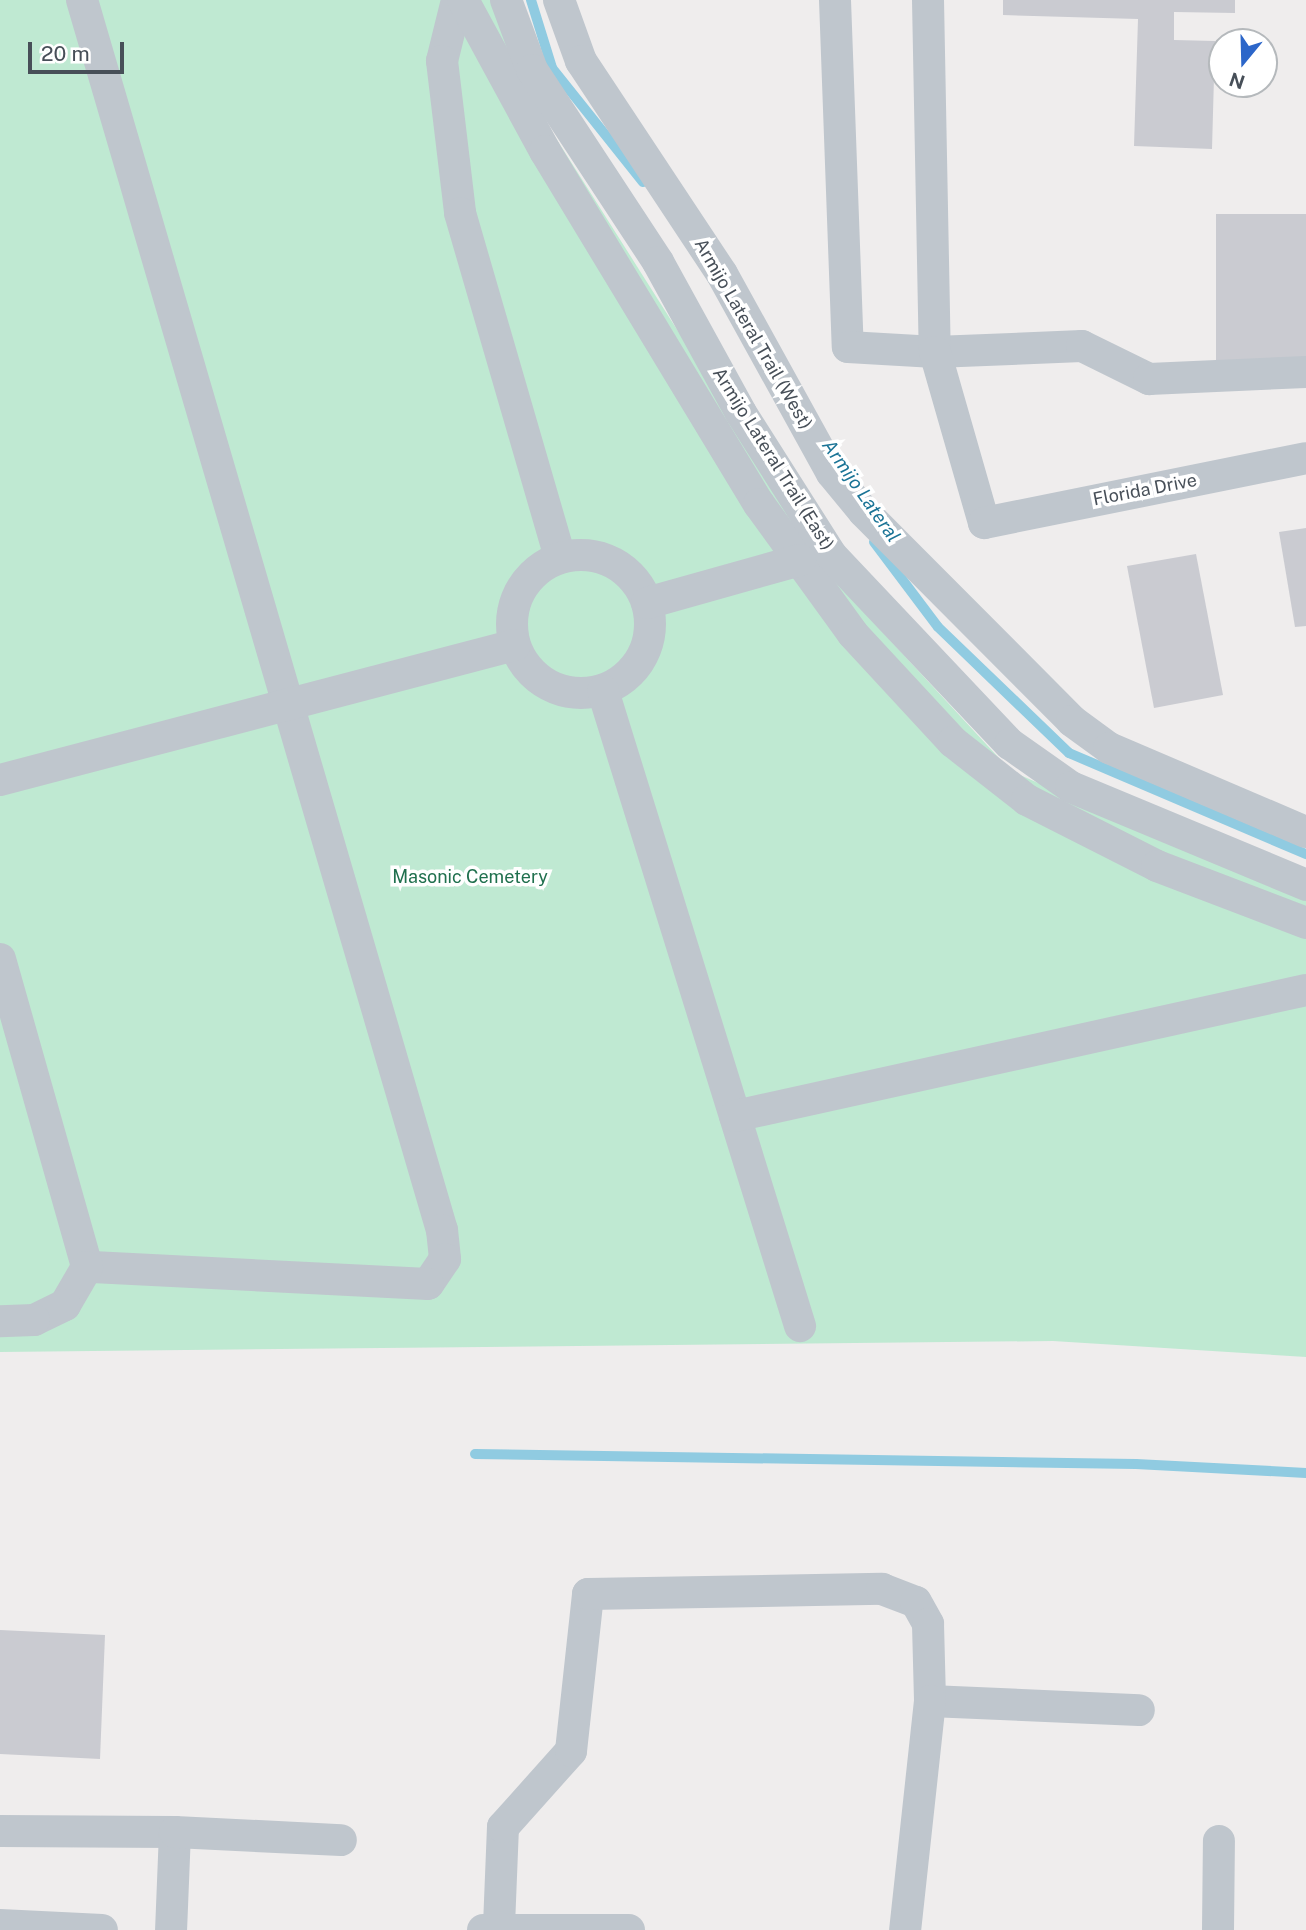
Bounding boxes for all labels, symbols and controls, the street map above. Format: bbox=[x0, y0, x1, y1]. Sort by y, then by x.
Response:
scale bar bbox=[32, 28, 128, 72]
north arrow bbox=[1208, 28, 1278, 98]
text: 20 m bbox=[41, 41, 90, 66]
text: N bbox=[1226, 68, 1247, 94]
street label: Armijo Lateral Trail (West) bbox=[689, 235, 817, 433]
street label: Armijo Lateral Trail (East) bbox=[708, 364, 838, 554]
water label: Armijo Lateral bbox=[817, 435, 905, 547]
street label: Florida Drive bbox=[1091, 469, 1199, 511]
park label: Masonic Cemetery bbox=[392, 866, 548, 888]

